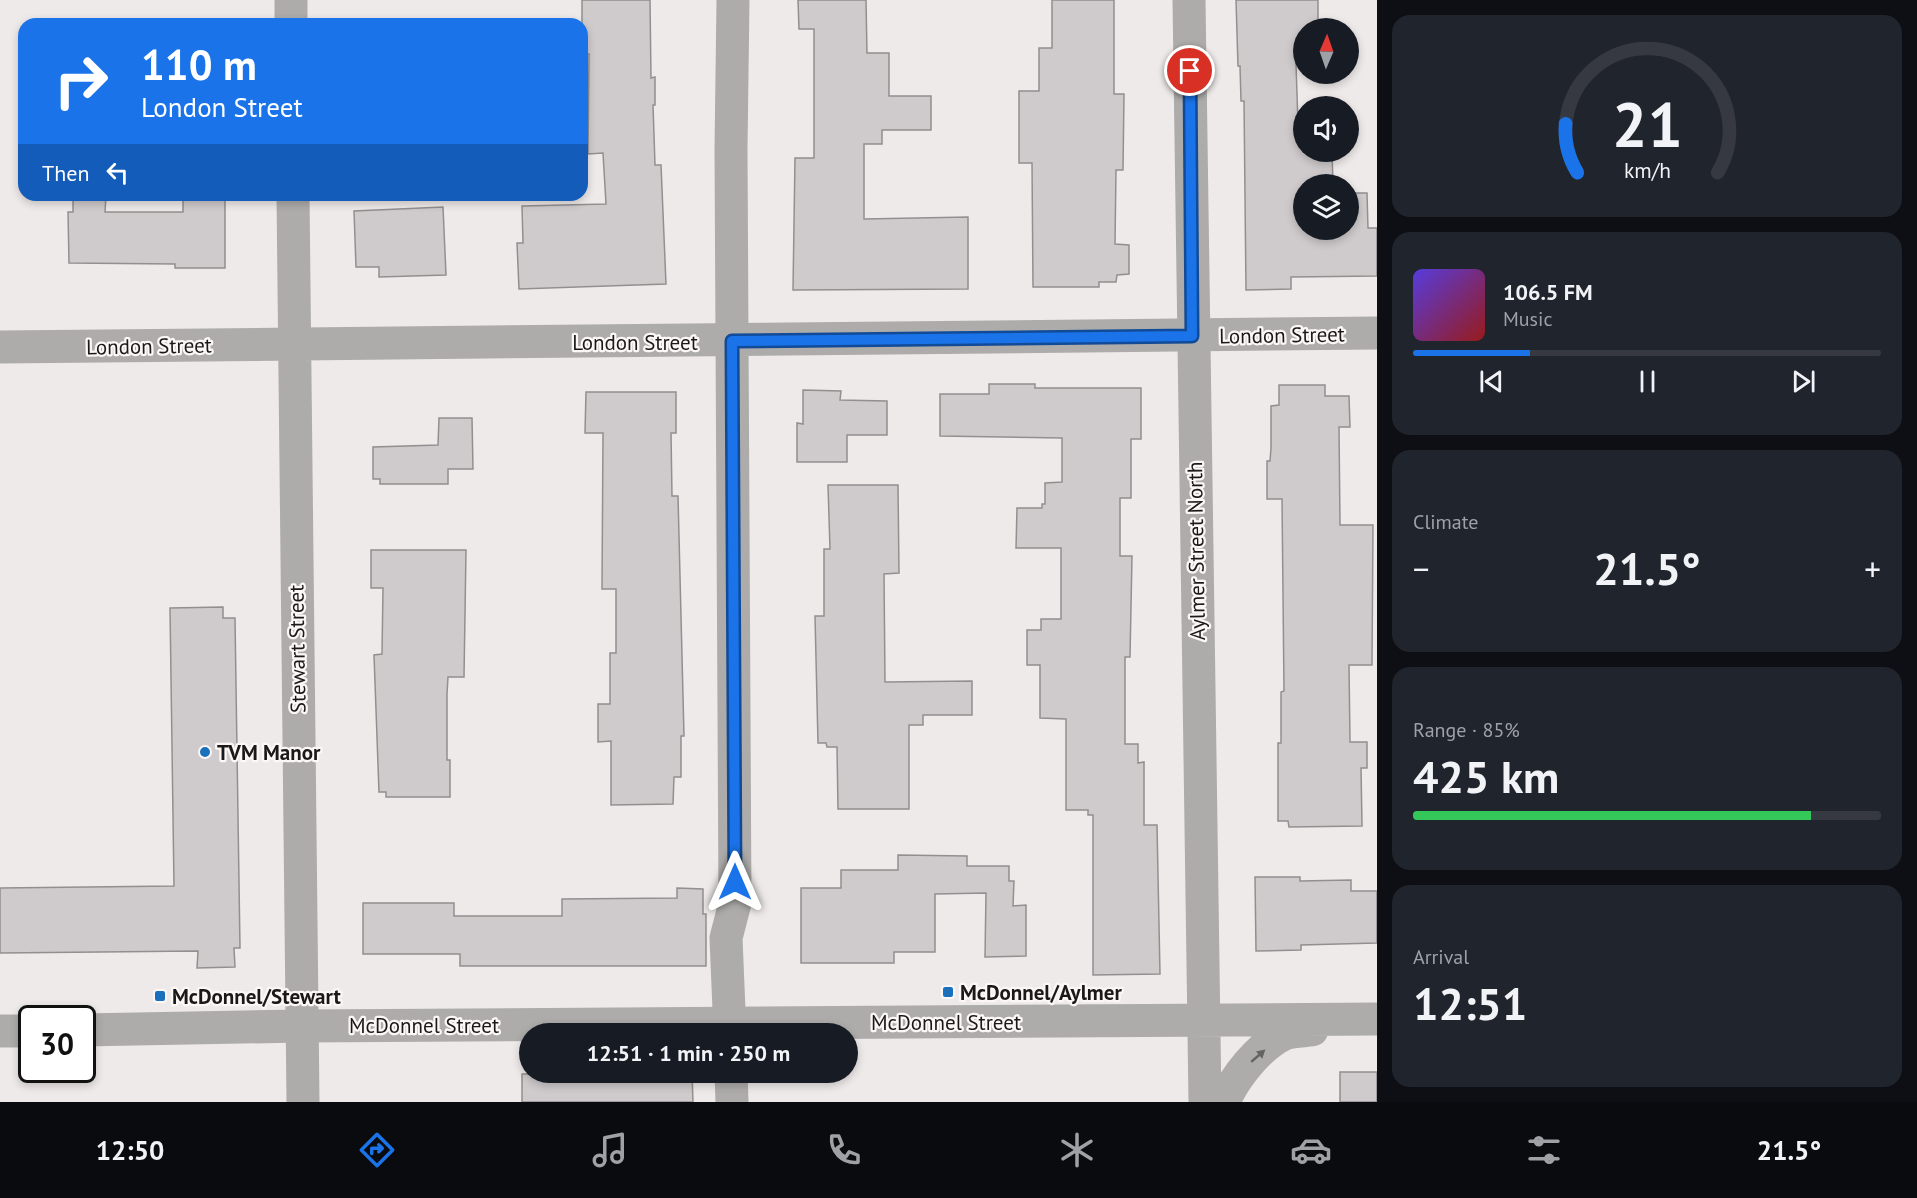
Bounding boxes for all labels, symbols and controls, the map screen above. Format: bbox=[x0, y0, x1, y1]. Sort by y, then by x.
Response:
north arrow bbox=[1293, 18, 1359, 84]
map controls bbox=[1293, 18, 1359, 240]
text: 110 m bbox=[141, 37, 257, 92]
icon: right bbox=[42, 42, 120, 120]
pin bbox=[1164, 45, 1215, 96]
icon: arrive bbox=[1173, 54, 1206, 87]
text: 21 bbox=[1612, 83, 1682, 164]
text: London Street bbox=[141, 90, 303, 124]
button: sound bbox=[1293, 96, 1359, 162]
icon: left bbox=[101, 156, 134, 189]
text: km/h bbox=[1623, 157, 1670, 185]
text: Then bbox=[42, 159, 89, 187]
button: layers bbox=[1293, 174, 1359, 240]
text: 106.5 FM bbox=[1503, 278, 1593, 306]
text: Music bbox=[1503, 306, 1552, 332]
street label: London Street bbox=[1219, 320, 1345, 350]
street label: London Street bbox=[572, 329, 698, 356]
street label: London Street bbox=[86, 331, 212, 361]
icon: previous bbox=[1475, 365, 1508, 398]
icon: pause bbox=[1631, 365, 1664, 398]
icon: next bbox=[1787, 365, 1820, 398]
street label: Aylmer Street North bbox=[1181, 461, 1211, 641]
text: Climate bbox=[1413, 509, 1479, 535]
text: 21.5° bbox=[1593, 539, 1701, 597]
text: − bbox=[1413, 547, 1430, 590]
text: + bbox=[1864, 547, 1881, 590]
street label: Stewart Street bbox=[282, 585, 312, 713]
text: Range · 85% bbox=[1413, 717, 1520, 743]
place label: TVM Manor bbox=[217, 739, 321, 766]
marker: TVM Manor bbox=[198, 745, 212, 759]
text: 425 km bbox=[1413, 747, 1559, 805]
position arrow bbox=[703, 850, 767, 914]
text: Arrival bbox=[1413, 944, 1469, 970]
text: 12:51 bbox=[1413, 974, 1527, 1032]
place label: McDonnel/Aylmer bbox=[960, 979, 1122, 1006]
place label: McDonnel/Stewart bbox=[172, 983, 342, 1010]
marker: McDonnel/Aylmer bbox=[941, 985, 955, 999]
marker: McDonnel/Stewart bbox=[153, 989, 167, 1003]
speed limit sign: 30 bbox=[18, 1005, 96, 1083]
street label: McDonnel Street bbox=[871, 1009, 1021, 1036]
street label: McDonnel Street bbox=[349, 1012, 499, 1039]
text: 12:51 · 1 min · 250 m bbox=[587, 1039, 790, 1067]
one-way arrow bbox=[1250, 1049, 1266, 1062]
icon: directions bbox=[356, 1129, 398, 1171]
icon: music bbox=[589, 1129, 631, 1171]
icon: phone bbox=[823, 1129, 865, 1171]
icon: climate bbox=[1056, 1129, 1098, 1171]
icon: car bbox=[1290, 1129, 1332, 1171]
icon: filters bbox=[1523, 1129, 1565, 1171]
text: 12:50 bbox=[96, 1133, 164, 1167]
text: 21.5° bbox=[1757, 1133, 1821, 1167]

